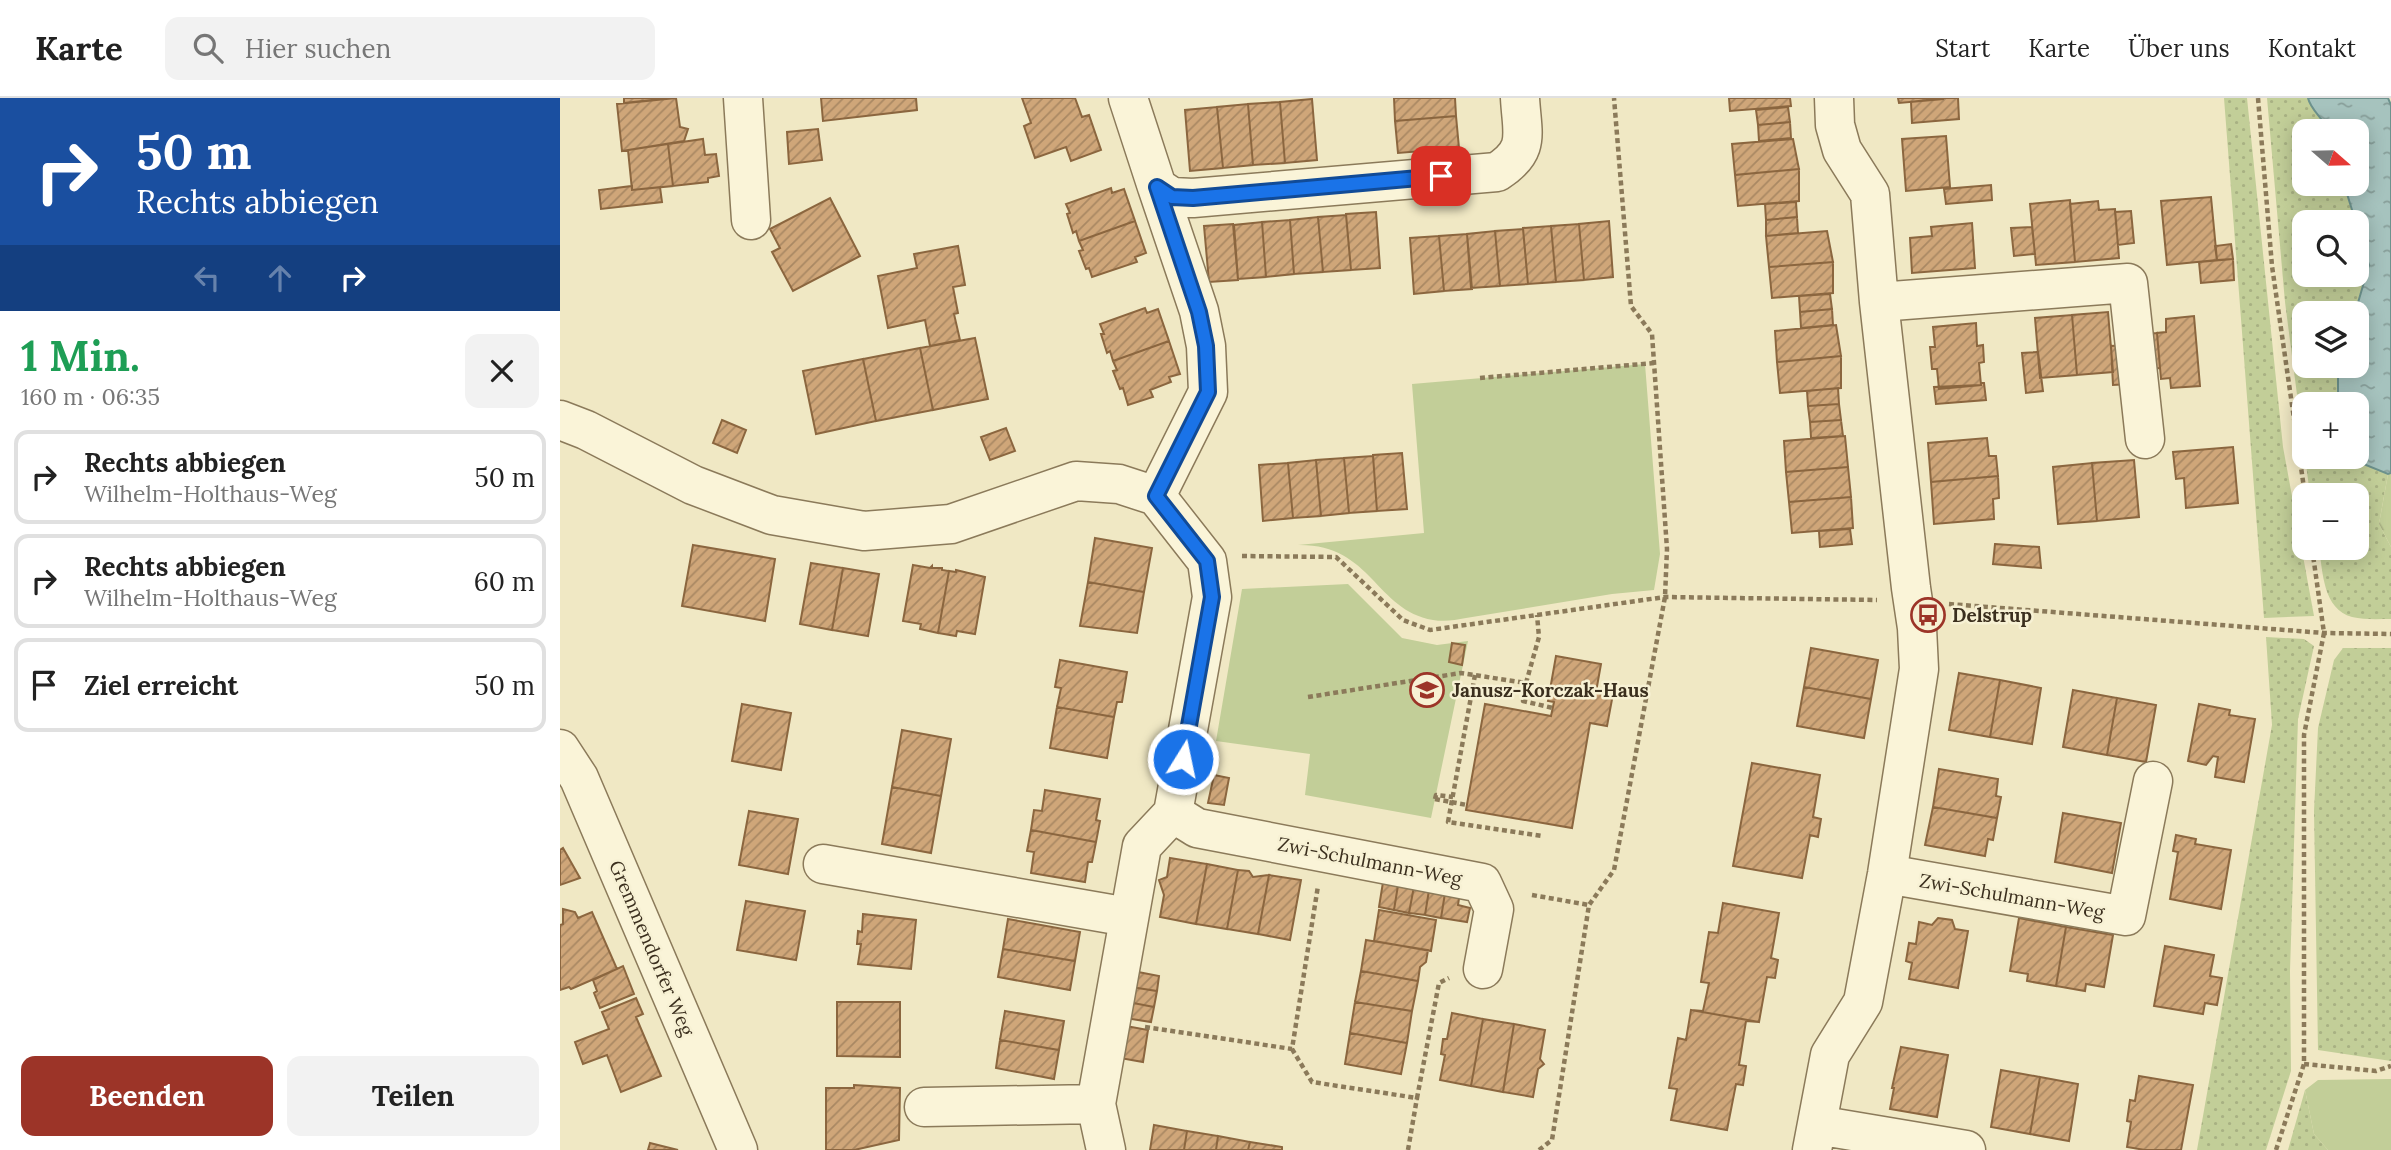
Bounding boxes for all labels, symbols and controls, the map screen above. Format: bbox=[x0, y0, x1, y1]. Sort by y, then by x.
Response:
search box bbox=[165, 17, 655, 80]
text: Karte bbox=[35, 27, 123, 69]
icon: search bbox=[189, 29, 227, 67]
text: Hier suchen bbox=[245, 32, 391, 65]
text: Start bbox=[1935, 33, 1990, 64]
text: Karte bbox=[2028, 33, 2090, 64]
text: Über uns bbox=[2128, 33, 2230, 64]
text: Kontakt bbox=[2268, 33, 2356, 64]
north arrow bbox=[2292, 119, 2370, 196]
map controls bbox=[2292, 119, 2369, 560]
text: 50 m bbox=[136, 120, 252, 182]
icon: right bbox=[21, 126, 112, 217]
pin bbox=[1411, 146, 1471, 206]
icon: arrive bbox=[1422, 157, 1460, 195]
text: Rechts abbiegen bbox=[136, 181, 379, 222]
button: search bbox=[2292, 210, 2369, 287]
icon: left bbox=[188, 259, 226, 297]
icon: ahead bbox=[261, 259, 299, 297]
icon: right bbox=[334, 259, 372, 297]
button: layers bbox=[2292, 301, 2369, 378]
text: 1 Min. bbox=[21, 329, 140, 383]
button: close bbox=[465, 334, 539, 408]
text: 160 m · 06:35 bbox=[21, 382, 160, 411]
button: + bbox=[2292, 392, 2369, 469]
text: Rechts abbiegen bbox=[84, 446, 286, 479]
icon: right bbox=[25, 458, 63, 496]
text: 50 m bbox=[475, 461, 535, 494]
text: Wilhelm-Holthaus-Weg bbox=[84, 479, 337, 508]
button: − bbox=[2292, 483, 2369, 560]
text: Rechts abbiegen bbox=[84, 550, 286, 583]
icon: right bbox=[25, 562, 63, 600]
text: 60 m bbox=[474, 565, 535, 598]
text: Wilhelm-Holthaus-Weg bbox=[84, 583, 337, 612]
bus stop icon: Delstrup bbox=[1909, 596, 1947, 634]
place label: Delstrup bbox=[1952, 603, 2032, 627]
icon: arrive bbox=[25, 666, 63, 704]
text: Ziel erreicht bbox=[84, 669, 238, 702]
text: 50 m bbox=[475, 669, 535, 702]
school or university icon: Janusz-Korczak-Haus bbox=[1408, 671, 1446, 709]
place label: Janusz-Korczak-Haus bbox=[1452, 678, 1649, 702]
position arrow bbox=[1146, 722, 1220, 796]
street label: Zwi-Schulmann-Weg bbox=[1276, 831, 1465, 891]
street label: Gremmendorfer Weg bbox=[604, 857, 700, 1040]
street label: Zwi-Schulmann-Weg bbox=[1918, 868, 2107, 924]
button: Beenden bbox=[21, 1056, 273, 1136]
button: Teilen bbox=[287, 1056, 539, 1136]

